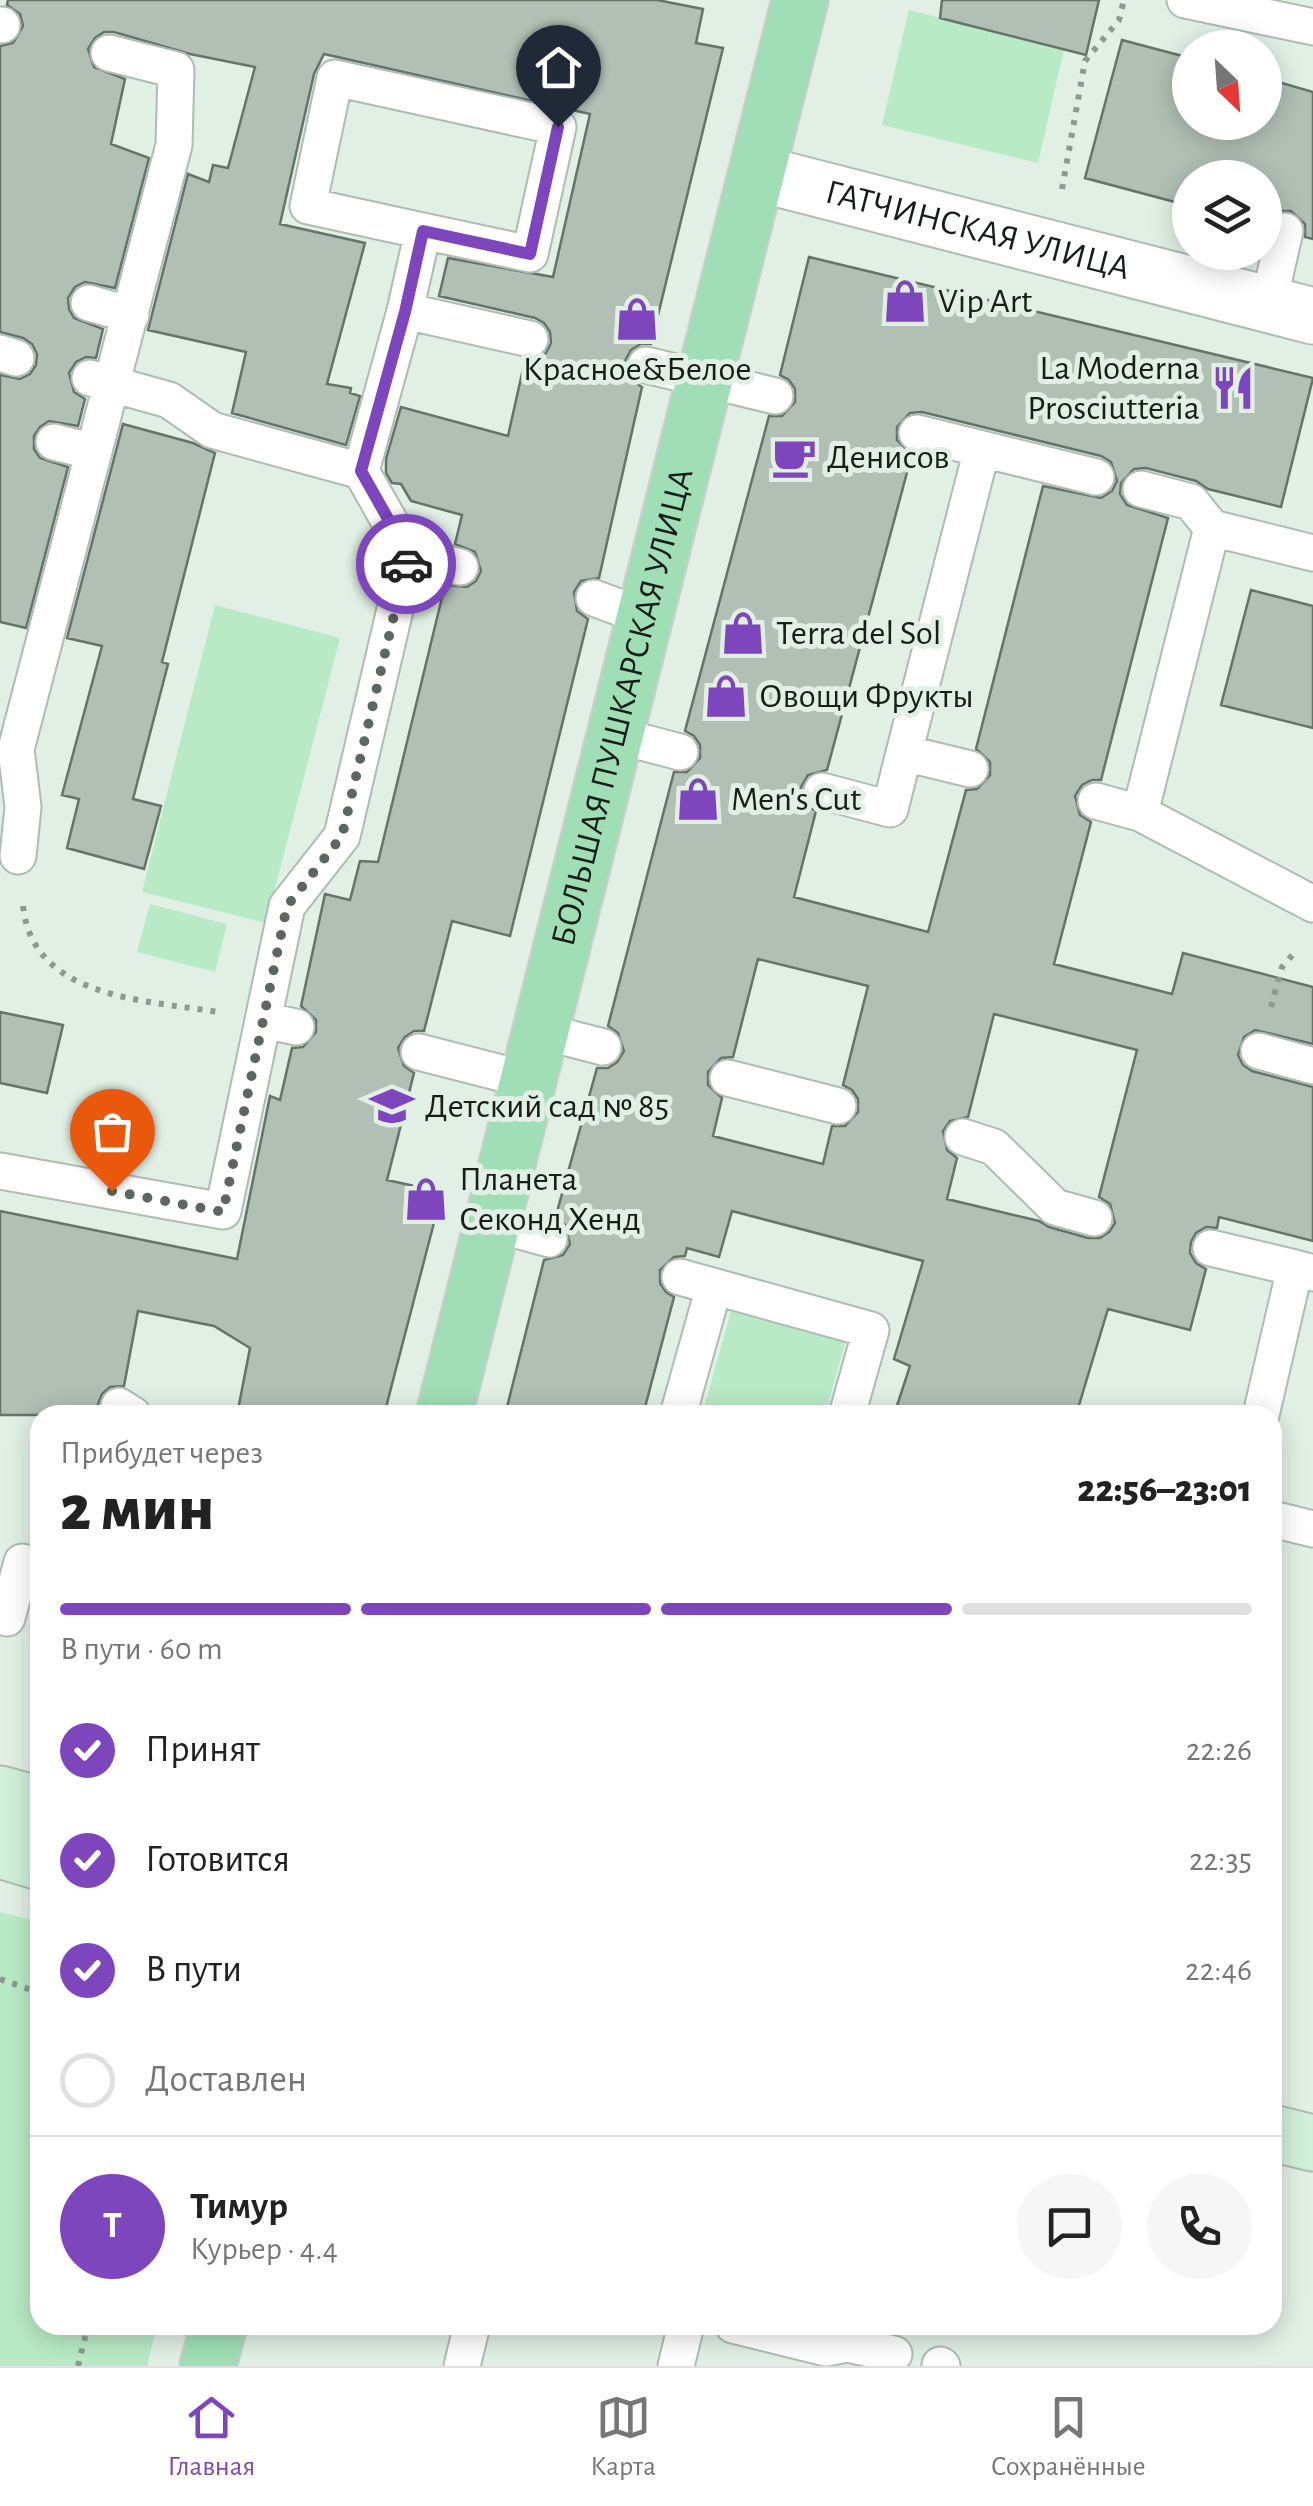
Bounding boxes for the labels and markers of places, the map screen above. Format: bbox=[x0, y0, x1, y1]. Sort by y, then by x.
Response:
pin bbox=[516, 25, 601, 128]
shop icon: Vip Art bbox=[881, 277, 929, 325]
place label: Vip Art bbox=[938, 284, 1032, 319]
shop icon: Красное&Белое bbox=[613, 295, 661, 343]
place label: La Moderna Prosciutteria bbox=[1027, 351, 1200, 426]
place label: Красное&Белое bbox=[523, 352, 751, 387]
restaurant icon: La Moderna Prosciutteria bbox=[1209, 364, 1257, 412]
cafe icon: Денисов bbox=[770, 433, 818, 481]
place label: Денисов bbox=[827, 440, 950, 475]
shop icon: Terra del Sol bbox=[719, 609, 767, 657]
place label: Terra del Sol bbox=[776, 616, 942, 651]
shop icon: Овощи Фрукты bbox=[702, 672, 750, 720]
place label: Овощи Фрукты bbox=[759, 679, 974, 714]
shop icon: Men's Cut bbox=[674, 775, 722, 823]
place label: Men's Cut bbox=[731, 782, 861, 817]
school or university icon: Детский сад № 85 bbox=[368, 1082, 416, 1130]
pin bbox=[70, 1089, 155, 1192]
place label: Детский сад № 85 bbox=[425, 1089, 669, 1124]
place label: Планета Секонд Хенд bbox=[459, 1162, 641, 1237]
shop icon: Планета Секонд Хенд bbox=[402, 1175, 450, 1223]

